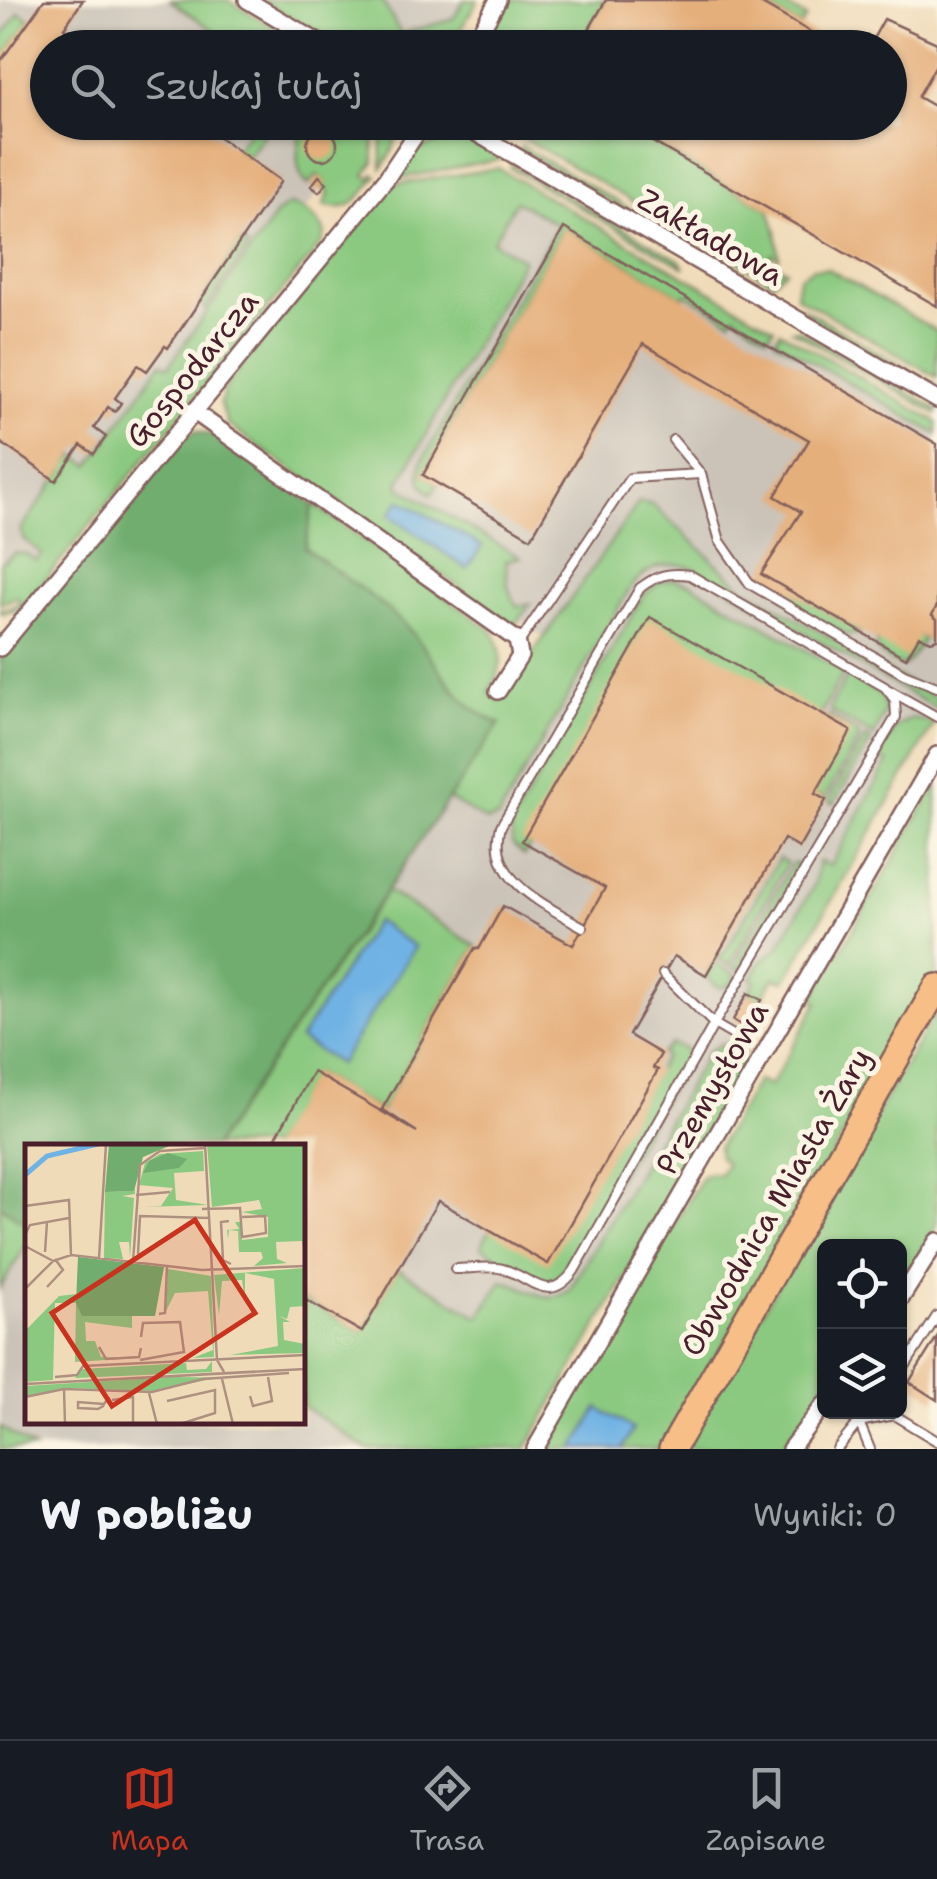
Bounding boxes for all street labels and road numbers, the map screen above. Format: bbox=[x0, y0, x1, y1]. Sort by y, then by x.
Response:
street label: Zakładowa bbox=[631, 179, 792, 295]
street label: Gospodarcza bbox=[116, 282, 268, 456]
street label: Przemysłowa bbox=[646, 994, 778, 1182]
street label: Obwodnica Miasta Żary bbox=[671, 1041, 881, 1363]

